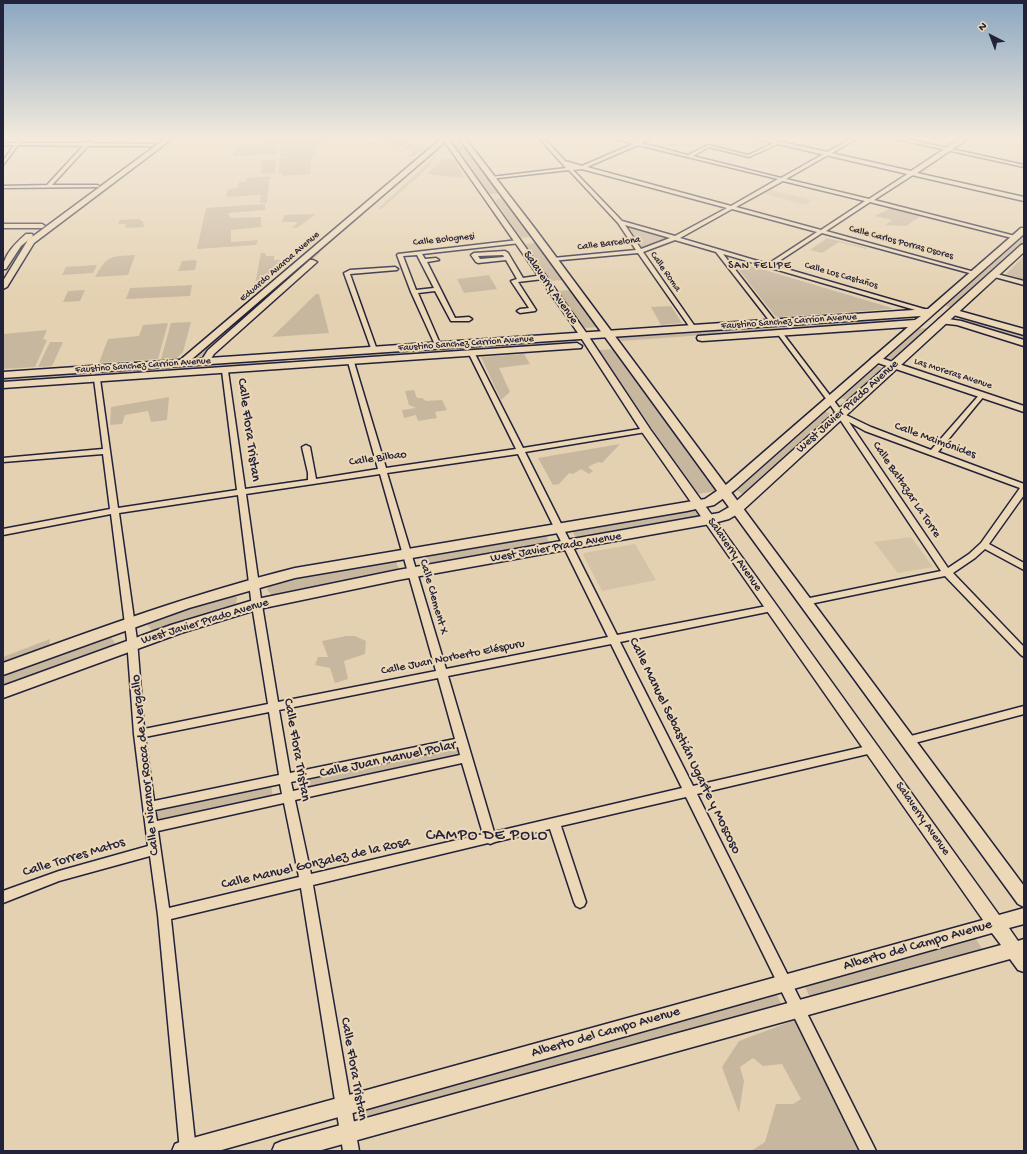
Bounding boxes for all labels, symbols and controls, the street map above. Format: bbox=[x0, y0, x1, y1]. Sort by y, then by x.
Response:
north arrow bbox=[971, 16, 1011, 56]
text: N bbox=[976, 20, 990, 34]
street label: Calle Carlos Porras Osores bbox=[848, 223, 954, 263]
street label: Eduardo Avaroa Avenue bbox=[238, 229, 322, 305]
street label: Calle Bolognesi bbox=[413, 231, 475, 249]
street label: Calle Barcelona bbox=[577, 234, 641, 254]
street label: Salaverry Avenue bbox=[519, 249, 581, 327]
street label: Calle Roma bbox=[647, 250, 683, 294]
district label: SAN FELIPE bbox=[728, 259, 792, 273]
street label: Calle Los Castaños bbox=[803, 260, 879, 292]
street label: Faustino Sanchez Carrion Avenue bbox=[721, 311, 857, 333]
street label: Faustino Sanchez Carrion Avenue bbox=[398, 333, 534, 355]
street label: Faustino Sanchez Carrion Avenue bbox=[75, 355, 211, 377]
street label: Las Moreras Avenue bbox=[912, 356, 994, 392]
street label: West Javier Prado Avenue bbox=[794, 357, 902, 457]
street label: Calle Flora Tristan bbox=[232, 377, 264, 483]
street label: Calle Maimónides bbox=[892, 420, 978, 462]
street label: Calle Baltazar La Torre bbox=[868, 439, 944, 541]
street label: Calle Bilbao bbox=[348, 448, 408, 470]
street label: Salaverry Avenue bbox=[703, 516, 765, 594]
street label: West Javier Prado Avenue bbox=[490, 529, 622, 567]
street label: Calle Clement X bbox=[415, 558, 451, 636]
street label: West Javier Prado Avenue bbox=[140, 596, 270, 648]
street label: Calle Manuel Sebastián Ugarte y Moscoso bbox=[624, 635, 744, 857]
street label: Calle Juan Norberto Eléspuru bbox=[380, 637, 526, 679]
street label: Calle Nicanor Rocca de Vergallo bbox=[128, 674, 164, 856]
street label: Calle Flora Tristan bbox=[279, 697, 313, 803]
street label: Calle Juan Manuel Polar bbox=[318, 737, 458, 783]
street label: Salaverry Avenue bbox=[891, 780, 953, 858]
district label: CAMPO DE POLO bbox=[426, 827, 548, 847]
street label: Calle Torres Matos bbox=[21, 834, 127, 882]
street label: Calle Manuel Gonzalez de la Rosa bbox=[220, 834, 412, 894]
street label: Alberto del Campo Avenue bbox=[842, 917, 994, 975]
street label: Alberto del Campo Avenue bbox=[530, 1004, 682, 1062]
street label: Calle Flora Tristan bbox=[336, 1016, 370, 1122]

